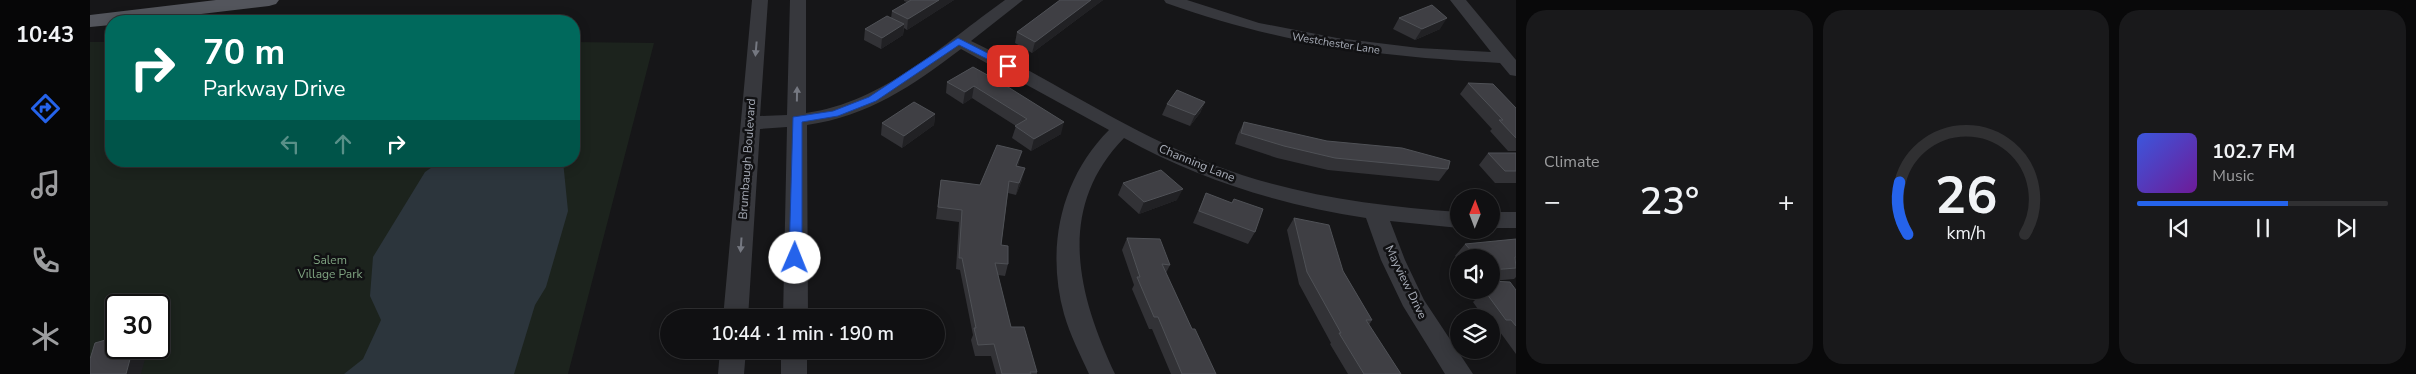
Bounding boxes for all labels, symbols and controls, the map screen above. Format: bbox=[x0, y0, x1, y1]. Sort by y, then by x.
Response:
text: 10:43 bbox=[16, 20, 74, 50]
text: 70 m bbox=[203, 29, 285, 76]
street label: Westchester Lane bbox=[1291, 29, 1381, 58]
icon: right bbox=[120, 35, 185, 100]
one-way arrow bbox=[752, 41, 760, 57]
pin bbox=[987, 45, 1029, 87]
icon: arrive bbox=[994, 52, 1022, 80]
text: Parkway Drive bbox=[203, 74, 346, 104]
one-way arrow bbox=[793, 86, 801, 102]
icon: directions bbox=[28, 91, 63, 126]
street label: Brumbaugh Boulevard bbox=[735, 98, 759, 220]
icon: left bbox=[276, 130, 304, 158]
icon: ahead bbox=[329, 130, 357, 158]
icon: right bbox=[382, 130, 410, 158]
text: 102.7 FM bbox=[2212, 139, 2295, 165]
street label: Channing Lane bbox=[1157, 140, 1237, 186]
text: Climate bbox=[1544, 151, 1599, 173]
text: 26 bbox=[1935, 160, 1997, 231]
text: Music bbox=[2212, 165, 2254, 187]
icon: music bbox=[28, 167, 63, 202]
text: 23° bbox=[1639, 176, 1699, 227]
text: − bbox=[1544, 183, 1561, 221]
text: + bbox=[1778, 183, 1795, 221]
north arrow bbox=[1450, 189, 1500, 239]
map controls bbox=[1450, 189, 1500, 359]
icon: previous bbox=[2165, 214, 2193, 242]
icon: pause bbox=[2249, 214, 2277, 242]
icon: next bbox=[2332, 214, 2360, 242]
text: km/h bbox=[1946, 221, 1986, 245]
position arrow bbox=[768, 231, 820, 283]
one-way arrow bbox=[736, 238, 744, 254]
icon: phone bbox=[28, 243, 63, 278]
street label: Mayview Drive bbox=[1381, 243, 1431, 321]
button: sound bbox=[1450, 249, 1500, 299]
park label: Salem Village Park bbox=[297, 252, 363, 282]
speed limit sign: 30 bbox=[105, 294, 170, 359]
button: layers bbox=[1450, 309, 1500, 359]
icon: climate bbox=[28, 319, 63, 354]
text: 10:44 · 1 min · 190 m bbox=[711, 321, 894, 347]

